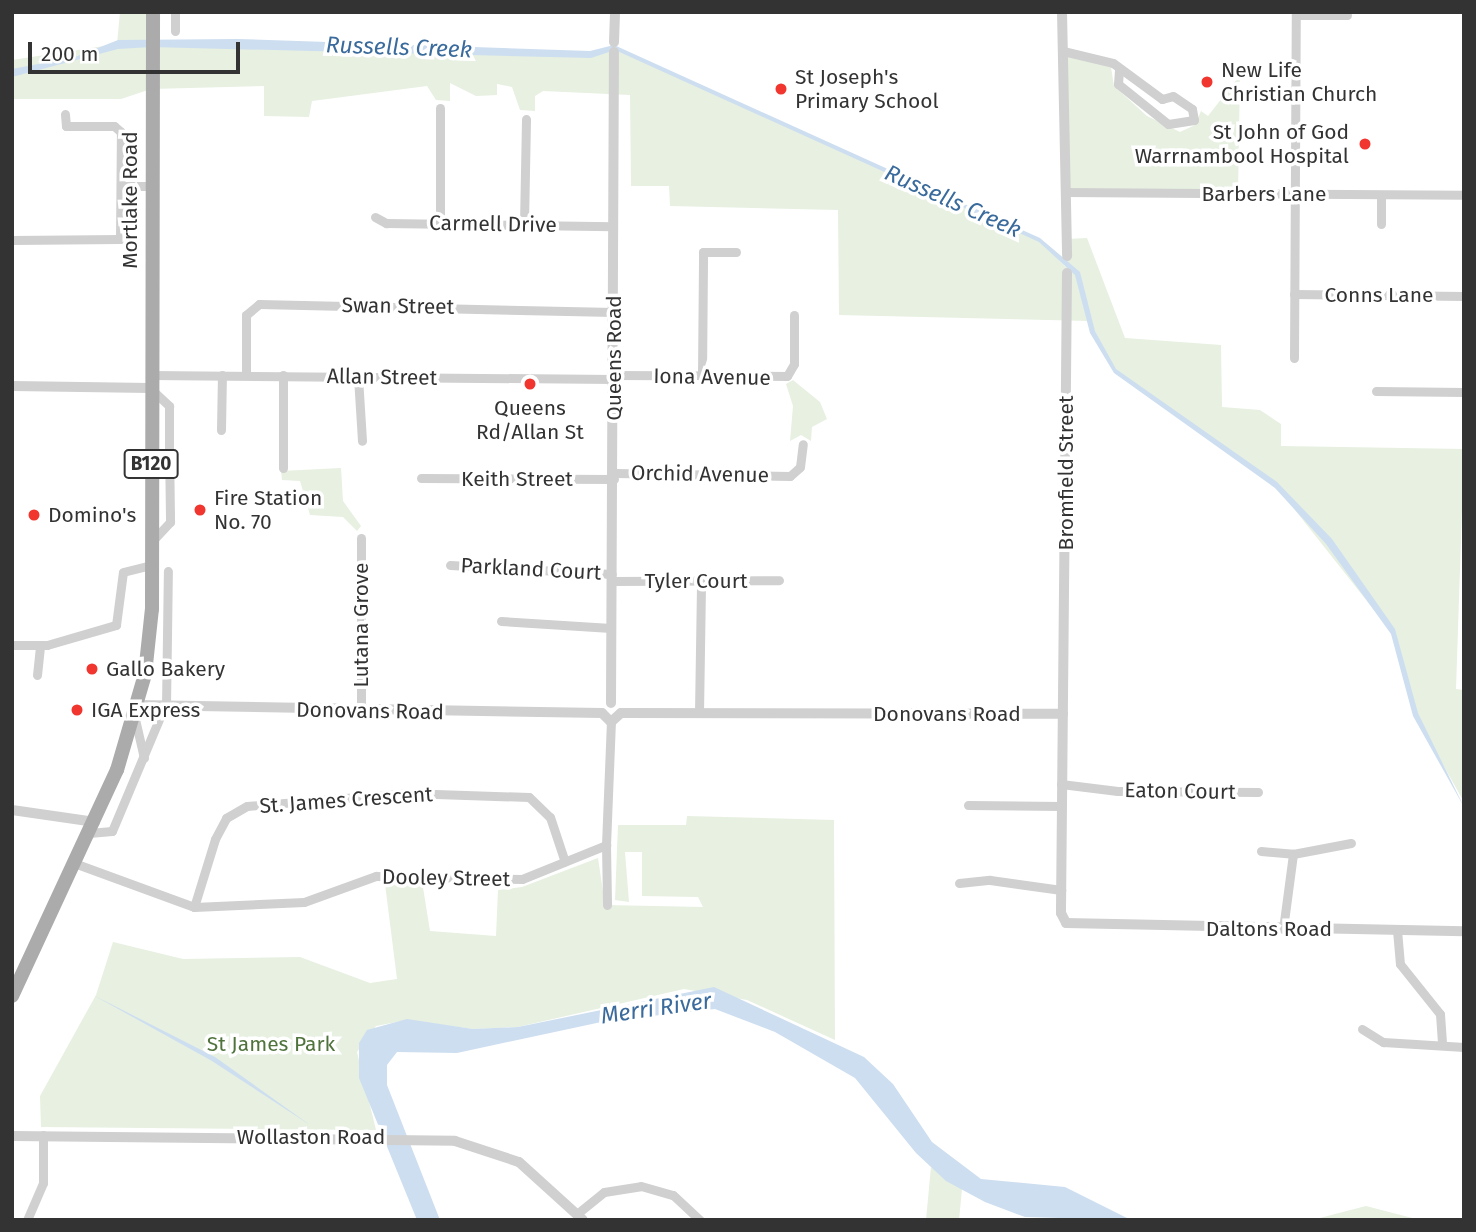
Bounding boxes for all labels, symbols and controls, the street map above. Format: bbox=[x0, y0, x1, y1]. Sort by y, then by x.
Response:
scale bar bbox=[32, 28, 243, 72]
water label: Russells Creek bbox=[325, 31, 473, 63]
text: 200 m bbox=[41, 41, 98, 67]
place label: New Life Christian Church bbox=[1221, 57, 1377, 107]
place label: St Joseph's Primary School bbox=[795, 64, 939, 114]
marker: New Life Christian Church bbox=[1199, 74, 1215, 90]
marker: St Joseph's Primary School bbox=[773, 81, 789, 97]
place label: St John of God Warrnambool Hospital bbox=[1135, 119, 1349, 169]
street label: Mortlake Road bbox=[117, 131, 143, 269]
marker: St John of God Warrnambool Hospital bbox=[1355, 134, 1375, 154]
water label: Russells Creek bbox=[881, 159, 1025, 243]
street label: Barbers Lane bbox=[1202, 181, 1326, 207]
street label: Carmell Drive bbox=[429, 210, 557, 238]
street label: Conns Lane bbox=[1324, 282, 1434, 308]
street label: Swan Street bbox=[342, 292, 454, 320]
street label: Queens Road bbox=[601, 295, 627, 421]
street label: Allan Street bbox=[327, 363, 437, 391]
street label: Iona Avenue bbox=[653, 363, 771, 391]
marker: Queens Rd/Allan St bbox=[522, 376, 538, 392]
place label: Queens Rd/Allan St bbox=[476, 395, 584, 445]
street label: Bromfield Street bbox=[1053, 395, 1079, 551]
road number: B120 bbox=[123, 449, 179, 480]
street label: Orchid Avenue bbox=[631, 460, 769, 488]
street label: Keith Street bbox=[461, 466, 573, 492]
place label: Fire Station No. 70 bbox=[214, 485, 322, 535]
place label: Domino's bbox=[48, 502, 136, 528]
marker: Fire Station No. 70 bbox=[192, 502, 208, 518]
marker: Domino's bbox=[26, 507, 42, 523]
street label: Parkland Court bbox=[460, 553, 602, 585]
street label: Lutana Grove bbox=[348, 562, 374, 688]
street label: Tyler Court bbox=[644, 568, 748, 594]
place label: Gallo Bakery bbox=[106, 656, 225, 682]
marker: Gallo Bakery bbox=[84, 661, 100, 677]
place label: IGA Express bbox=[91, 697, 200, 723]
street label: Donovans Road bbox=[296, 697, 444, 725]
street label: Donovans Road bbox=[873, 701, 1021, 727]
marker: IGA Express bbox=[69, 702, 85, 718]
street label: Eaton Court bbox=[1124, 777, 1236, 805]
street label: St. James Crescent bbox=[259, 781, 433, 819]
street label: Dooley Street bbox=[382, 864, 510, 892]
street label: Daltons Road bbox=[1206, 916, 1332, 942]
water label: Merri River bbox=[599, 987, 713, 1029]
park label: St James Park bbox=[207, 1031, 335, 1057]
street label: Wollaston Road bbox=[237, 1124, 385, 1150]

